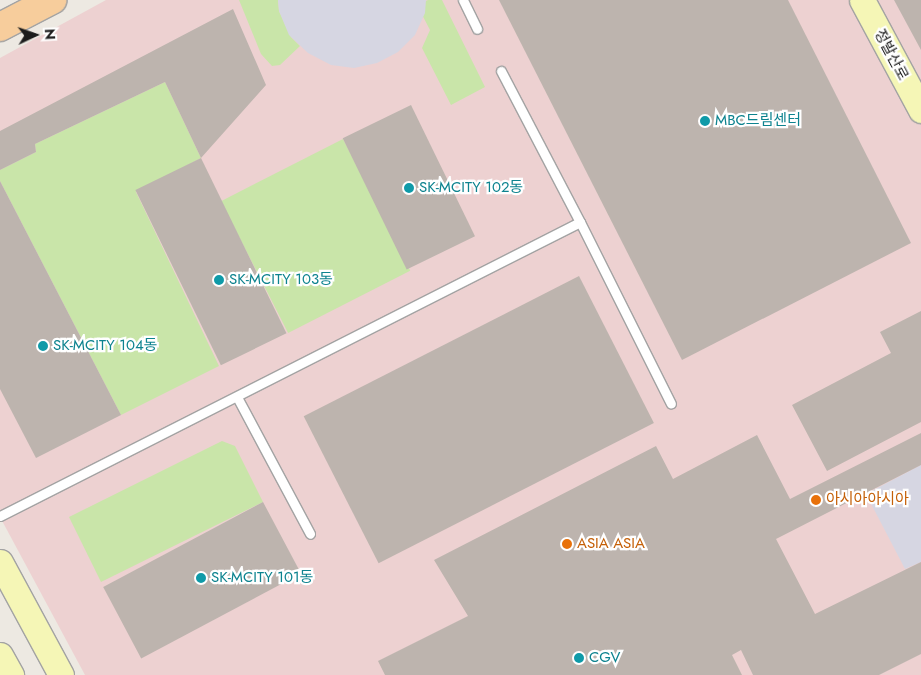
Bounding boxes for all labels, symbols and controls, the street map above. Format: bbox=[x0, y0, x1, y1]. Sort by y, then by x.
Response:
north arrow bbox=[10, 10, 60, 60]
street label: 정발산로 bbox=[870, 26, 912, 84]
text: N bbox=[40, 28, 60, 40]
place label: MBC드림센터 bbox=[715, 112, 801, 130]
marker: MBC드림센터 bbox=[699, 115, 711, 127]
place label: SK-MCITY 102동 bbox=[419, 179, 523, 197]
marker: SK-MCITY 102동 bbox=[403, 182, 415, 194]
place label: SK-MCITY 103동 bbox=[229, 271, 333, 289]
marker: SK-MCITY 103동 bbox=[213, 274, 225, 286]
place label: SK-MCITY 104동 bbox=[53, 337, 158, 355]
marker: SK-MCITY 104동 bbox=[37, 340, 49, 352]
place label: 아시아아시아 bbox=[826, 491, 909, 509]
marker: 아시아아시아 bbox=[810, 494, 822, 506]
place label: ASIA ASIA bbox=[577, 535, 645, 553]
marker: ASIA ASIA bbox=[561, 538, 573, 550]
place label: SK-MCITY 101동 bbox=[211, 569, 314, 587]
marker: SK-MCITY 101동 bbox=[195, 572, 207, 584]
place label: CGV bbox=[589, 649, 620, 667]
marker: CGV bbox=[573, 652, 585, 664]

